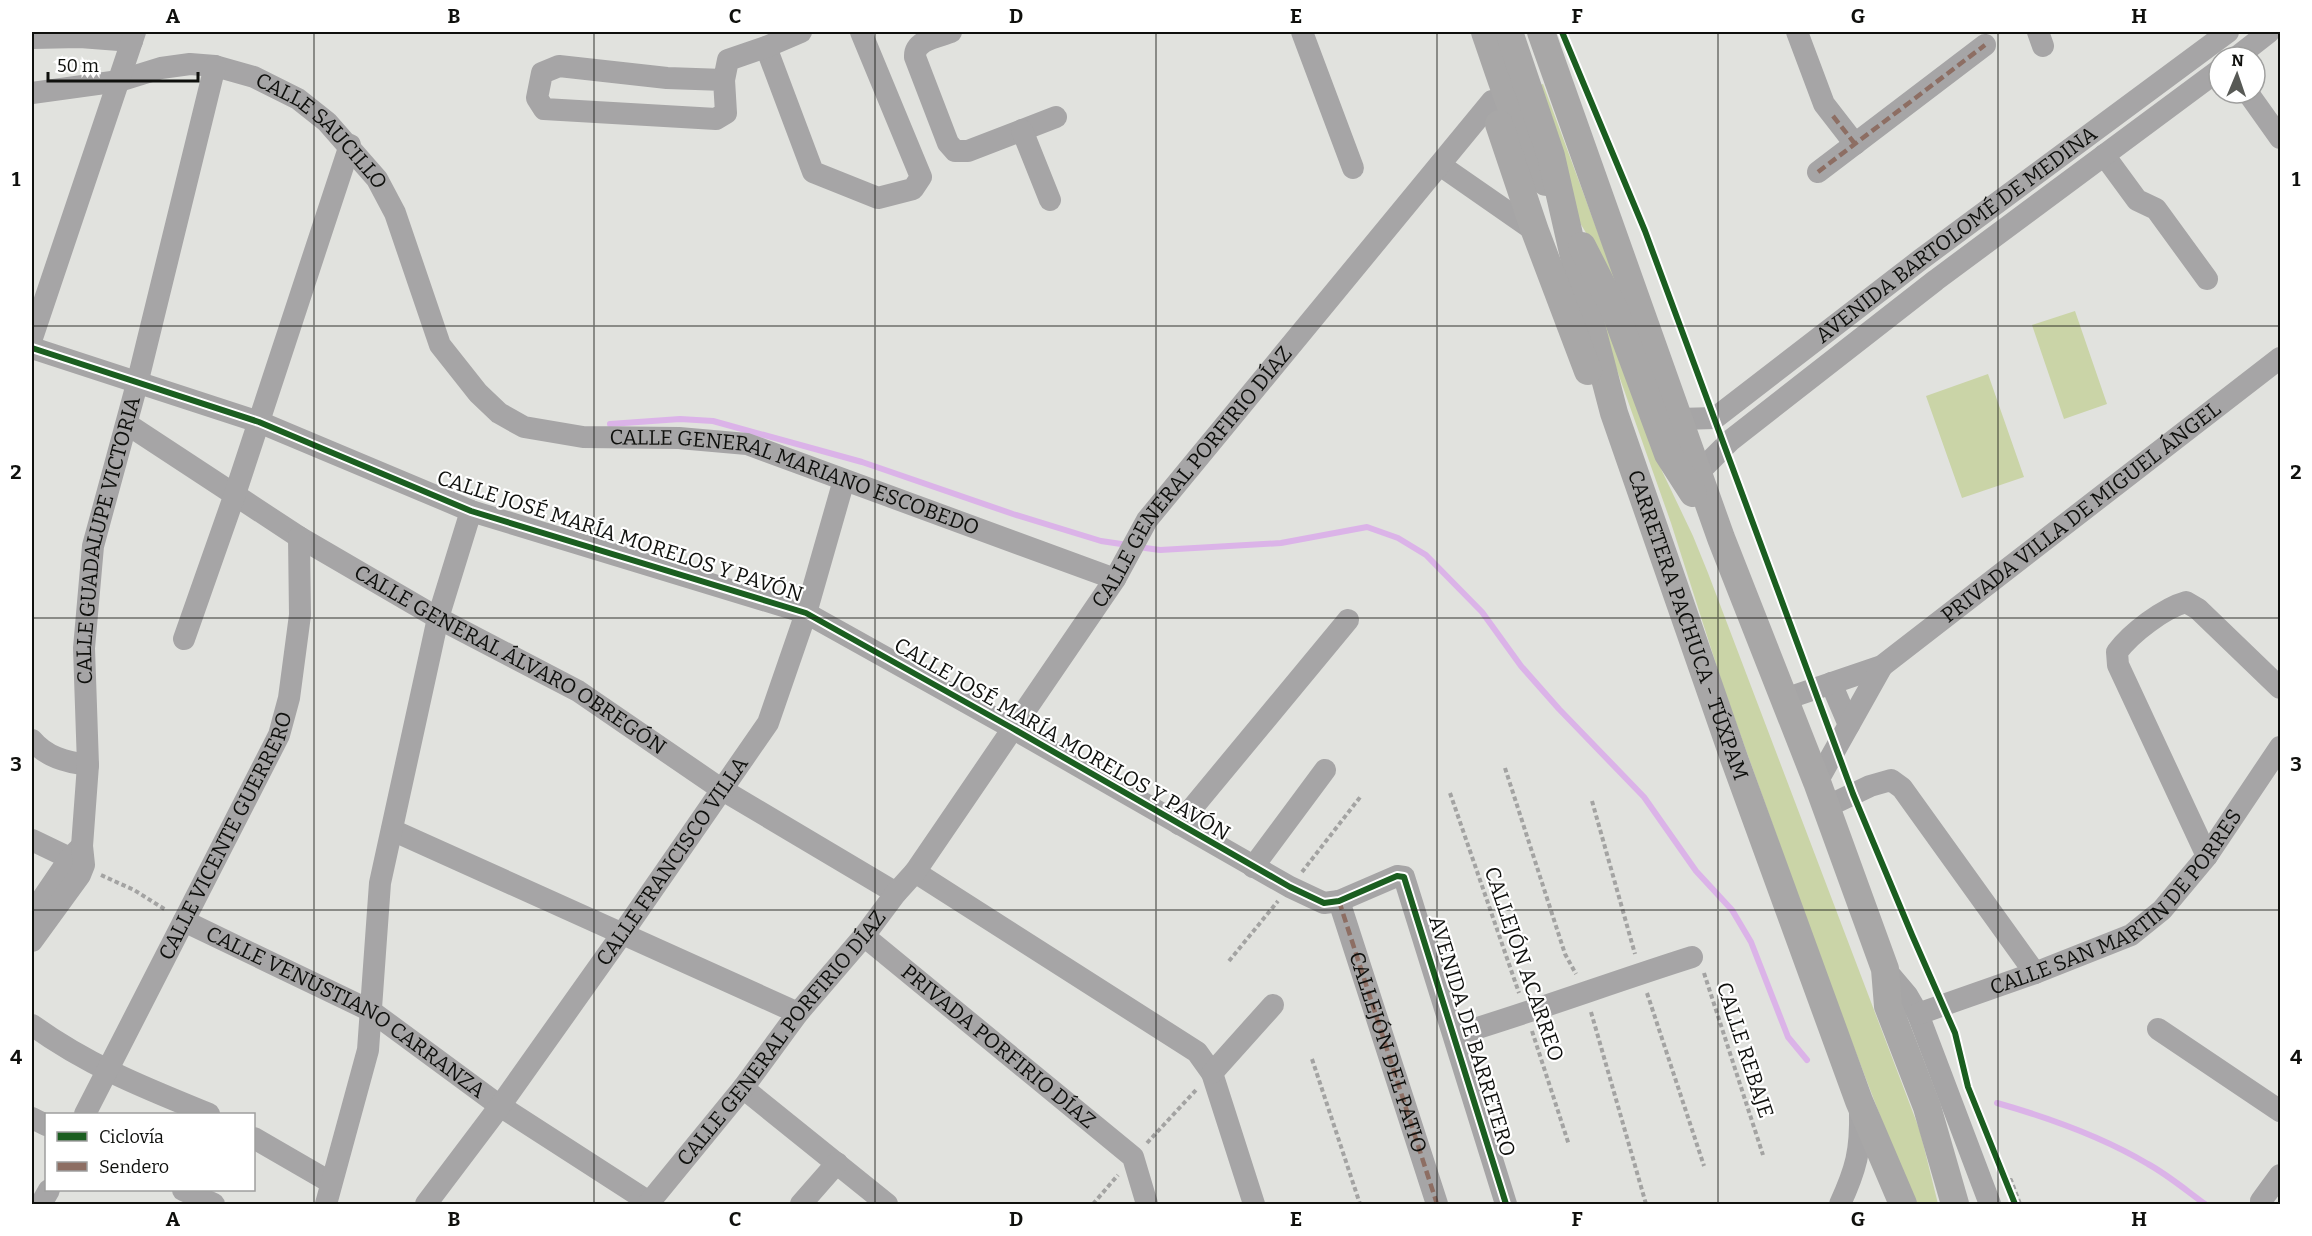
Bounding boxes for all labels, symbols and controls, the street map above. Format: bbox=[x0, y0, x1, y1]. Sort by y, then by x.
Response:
text: A bbox=[166, 4, 181, 28]
text: B bbox=[448, 4, 461, 28]
text: C bbox=[729, 4, 741, 28]
text: D bbox=[1009, 4, 1023, 28]
text: E bbox=[1290, 4, 1302, 28]
text: F bbox=[1571, 4, 1583, 28]
text: G bbox=[1851, 4, 1865, 28]
text: H bbox=[2131, 4, 2147, 28]
scale bar bbox=[48, 45, 198, 83]
north arrow bbox=[2207, 45, 2267, 105]
text: N bbox=[2231, 51, 2244, 70]
text: 50 m bbox=[57, 55, 99, 77]
street label: CALLE SAUCILLO bbox=[251, 67, 393, 193]
street label: AVENIDA BARTOLOMÉ DE MEDINA bbox=[1810, 121, 2102, 349]
text: 1 bbox=[12, 167, 21, 191]
text: 1 bbox=[2292, 167, 2301, 191]
street label: CALLE GENERAL PORFIRIO DÍAZ bbox=[1086, 341, 1298, 613]
street label: CALLE GUADALUPE VICTORIA bbox=[71, 393, 146, 685]
street label: PRIVADA VILLA DE MIGUEL ÁNGEL bbox=[1936, 396, 2226, 628]
street label: CALLE GENERAL MARIANO ESCOBEDO bbox=[609, 424, 983, 541]
text: 2 bbox=[10, 460, 22, 484]
text: 2 bbox=[2290, 460, 2302, 484]
street label: CALLE JOSÉ MARÍA MORELOS Y PAVÓN bbox=[434, 464, 806, 608]
street label: CARRETERA PACHUCA - TÚXPAM bbox=[1622, 466, 1754, 784]
street label: CALLE GENERAL ÁLVARO OBREGÓN bbox=[349, 559, 671, 760]
street label: CALLE JOSÉ MARÍA MORELOS Y PAVÓN bbox=[889, 632, 1235, 846]
street label: CALLE VICENTE GUERRERO bbox=[153, 709, 298, 965]
text: 3 bbox=[10, 752, 22, 776]
street label: CALLE FRANCISCO VILLA bbox=[591, 752, 754, 971]
text: 3 bbox=[2290, 752, 2302, 776]
street label: CALLE SAN MARTIN DE PORRES bbox=[1986, 804, 2248, 1001]
street label: CALLEJÓN ACARREO bbox=[1479, 863, 1569, 1065]
street label: CALLE GENERAL PORFIRIO DÍAZ bbox=[671, 905, 892, 1171]
street label: AVENIDA DE BARRETERO bbox=[1423, 912, 1521, 1160]
street label: CALLE VENUSTIANO CARRANZA bbox=[202, 920, 491, 1104]
street label: CALLEJÓN DEL PATIO bbox=[1343, 948, 1433, 1156]
street label: PRIVADA PORFIRIO DÍAZ bbox=[896, 959, 1101, 1134]
street label: CALLE REBAJE bbox=[1711, 979, 1779, 1121]
text: 4 bbox=[10, 1045, 22, 1069]
text: 4 bbox=[2290, 1045, 2302, 1069]
legend bbox=[45, 1113, 255, 1191]
text: Ciclovía bbox=[99, 1126, 164, 1148]
text: Sendero bbox=[99, 1156, 169, 1178]
text: A bbox=[166, 1207, 181, 1231]
text: B bbox=[448, 1207, 461, 1231]
text: C bbox=[729, 1207, 741, 1231]
text: D bbox=[1009, 1207, 1023, 1231]
text: E bbox=[1290, 1207, 1302, 1231]
text: F bbox=[1571, 1207, 1583, 1231]
text: G bbox=[1851, 1207, 1865, 1231]
text: H bbox=[2131, 1207, 2147, 1231]

